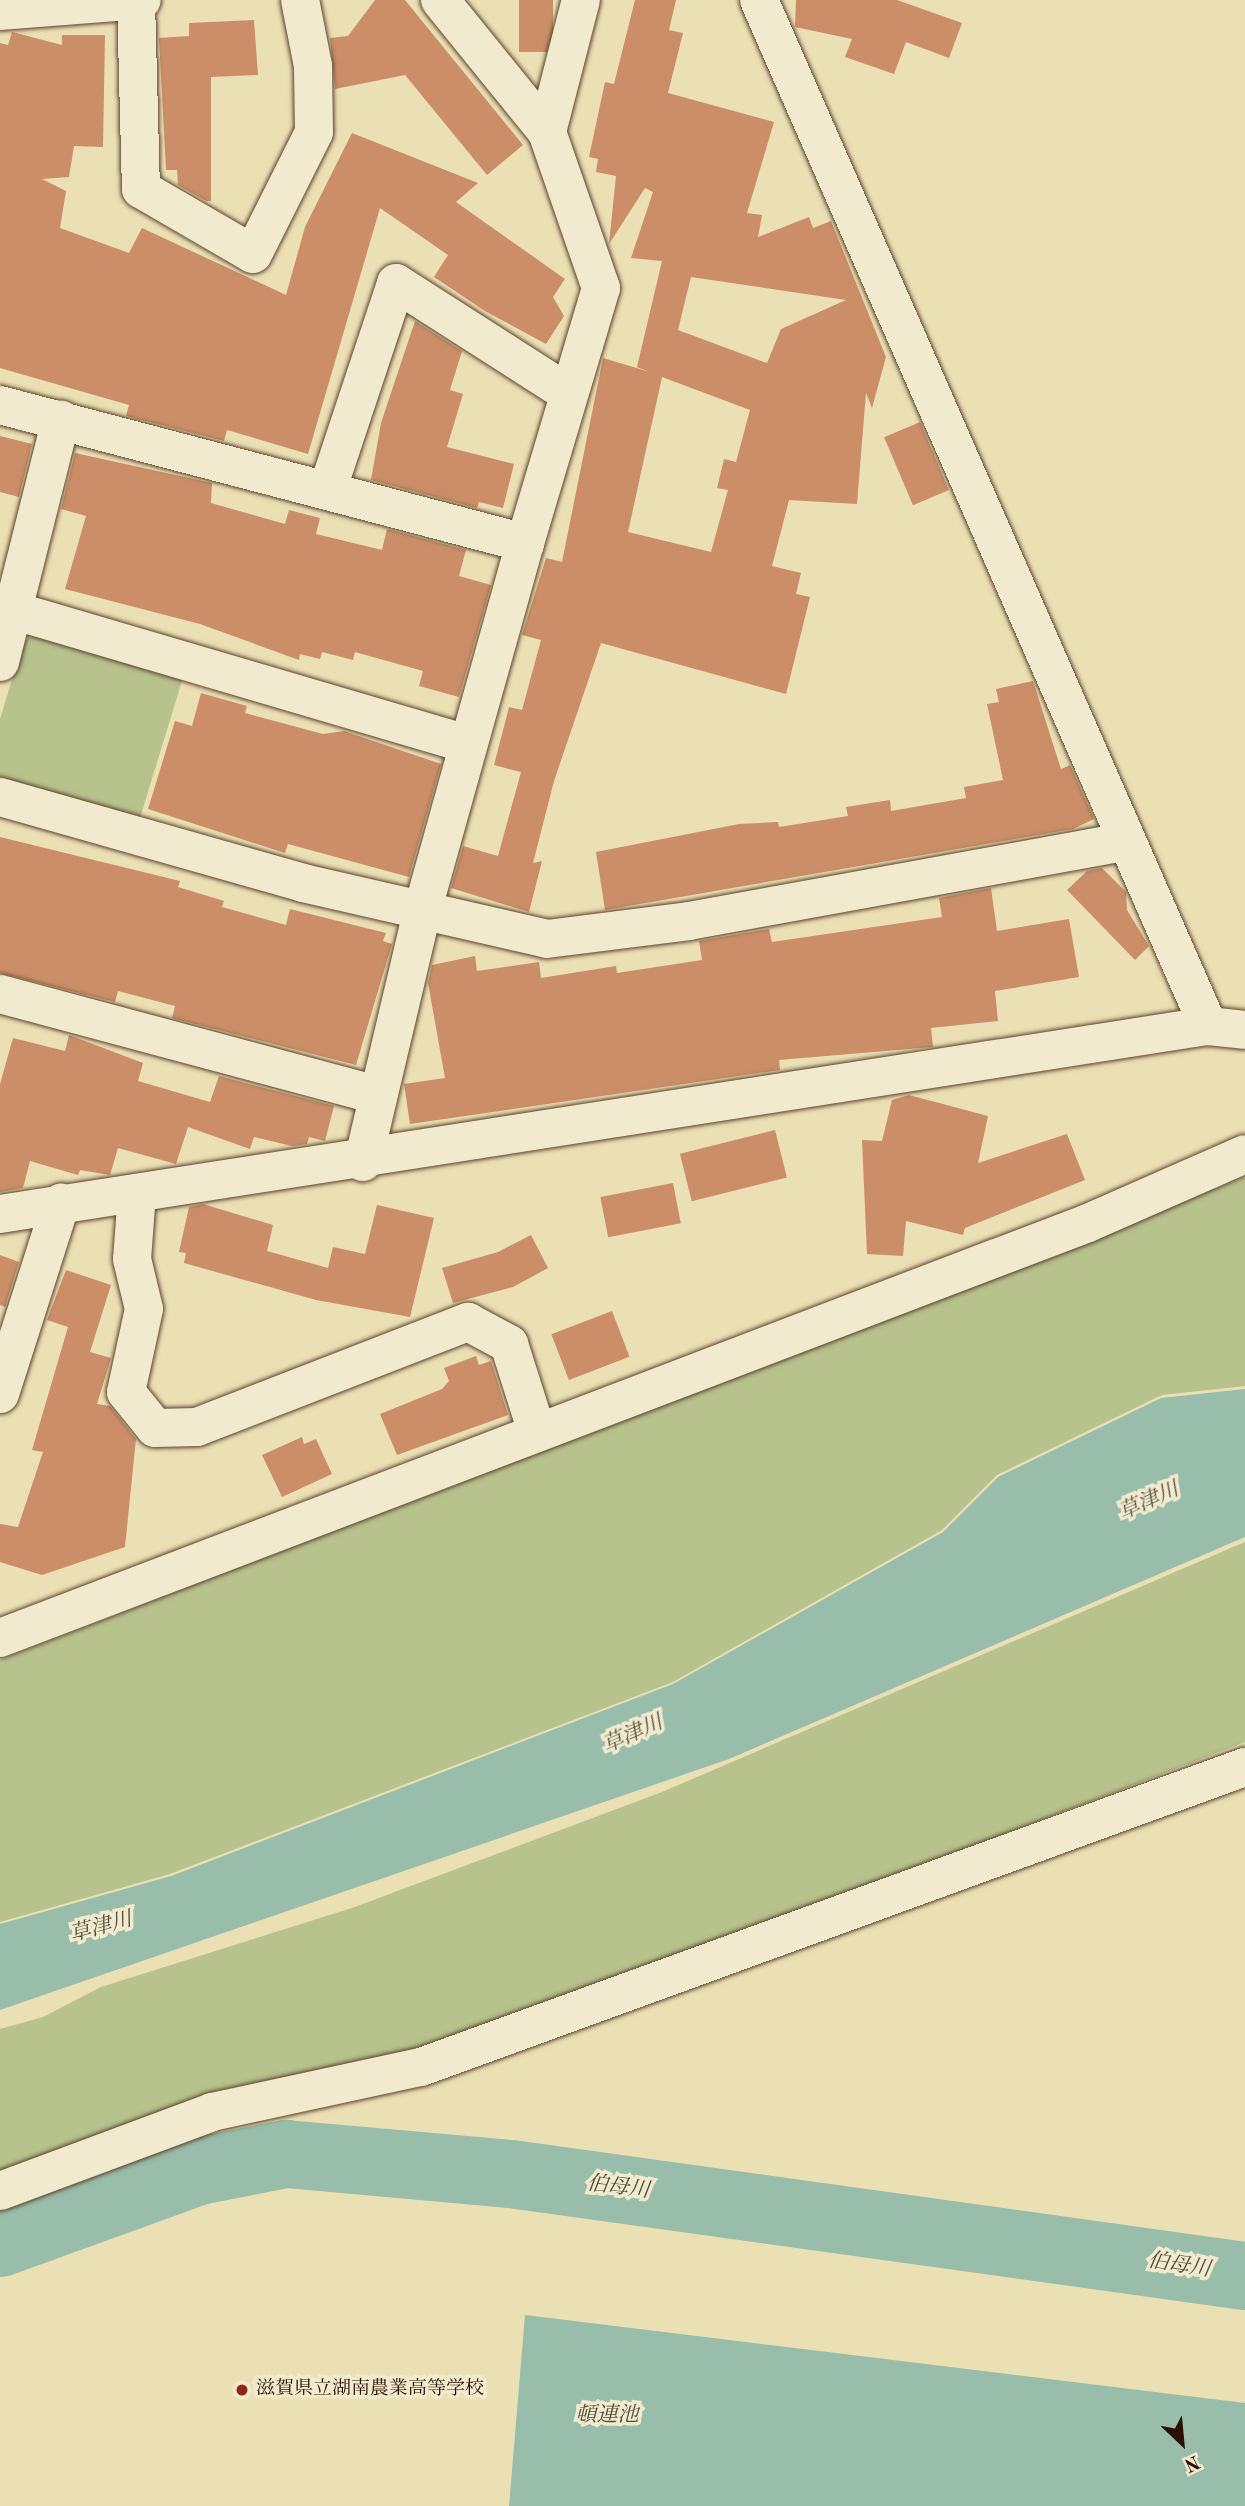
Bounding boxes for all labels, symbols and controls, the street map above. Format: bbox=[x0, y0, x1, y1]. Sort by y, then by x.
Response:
water label: 草津川 bbox=[1115, 1478, 1183, 1526]
water label: 草津川 bbox=[599, 1711, 667, 1759]
water label: 草津川 bbox=[67, 1908, 135, 1948]
water label: 伯母川 bbox=[585, 2172, 651, 2204]
water label: 伯母川 bbox=[1146, 2249, 1212, 2283]
place label: 滋賀県立湖南農業高等学校 bbox=[256, 2379, 484, 2401]
marker: 滋賀県立湖南農業高等学校 bbox=[234, 2382, 250, 2398]
water label: 頓連池 bbox=[576, 2403, 638, 2429]
north arrow bbox=[1147, 2408, 1217, 2478]
text: N bbox=[1181, 2451, 1202, 2474]

